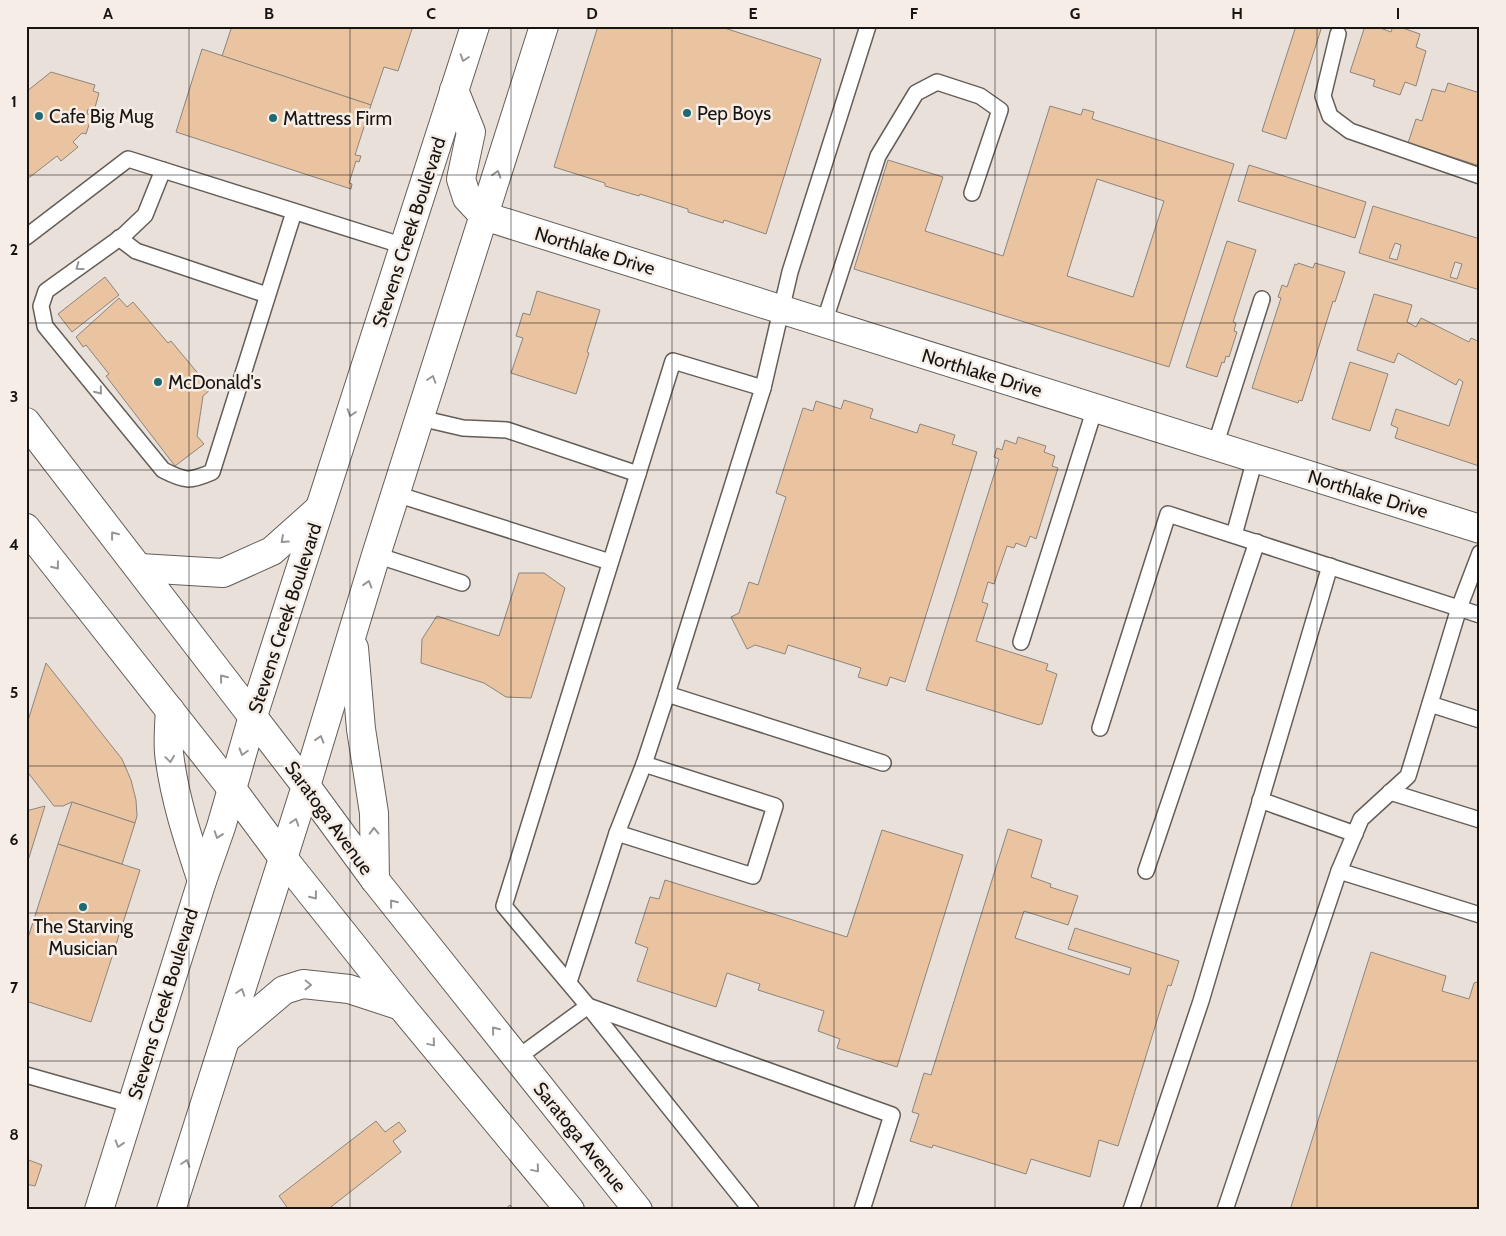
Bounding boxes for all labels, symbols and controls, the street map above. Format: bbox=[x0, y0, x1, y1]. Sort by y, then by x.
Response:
text: A bbox=[103, 4, 113, 23]
text: B bbox=[264, 4, 274, 23]
text: C bbox=[426, 4, 436, 23]
text: D bbox=[586, 4, 598, 23]
text: E bbox=[748, 4, 758, 23]
text: F bbox=[910, 4, 919, 23]
text: G bbox=[1070, 4, 1080, 23]
text: H bbox=[1231, 4, 1243, 23]
text: I bbox=[1396, 4, 1400, 23]
one-way arrow bbox=[460, 54, 470, 62]
text: 1 bbox=[11, 92, 17, 111]
place label: Pep Boys bbox=[697, 102, 771, 125]
place label: Cafe Big Mug bbox=[49, 105, 154, 128]
place label: Mattress Firm bbox=[283, 107, 392, 130]
marker: Pep Boys bbox=[681, 107, 693, 119]
marker: Cafe Big Mug bbox=[33, 110, 45, 122]
marker: Mattress Firm bbox=[267, 112, 279, 124]
street label: Stevens Creek Boulevard bbox=[367, 134, 451, 330]
one-way arrow bbox=[492, 170, 502, 178]
street label: Northlake Drive bbox=[532, 222, 658, 280]
text: 2 bbox=[10, 240, 18, 259]
one-way arrow bbox=[75, 261, 85, 270]
street label: Northlake Drive bbox=[919, 344, 1045, 402]
place label: McDonald's bbox=[168, 371, 262, 394]
one-way arrow bbox=[427, 375, 437, 383]
marker: McDonald's bbox=[152, 376, 164, 388]
one-way arrow bbox=[93, 386, 102, 395]
text: 3 bbox=[10, 387, 18, 406]
one-way arrow bbox=[346, 408, 356, 417]
street label: Northlake Drive bbox=[1305, 465, 1431, 523]
street label: Stevens Creek Boulevard bbox=[243, 520, 327, 716]
one-way arrow bbox=[111, 532, 119, 541]
one-way arrow bbox=[281, 534, 290, 543]
text: 4 bbox=[9, 535, 19, 554]
one-way arrow bbox=[51, 560, 59, 569]
one-way arrow bbox=[362, 580, 372, 588]
one-way arrow bbox=[221, 675, 229, 684]
text: 5 bbox=[10, 683, 18, 702]
one-way arrow bbox=[315, 736, 325, 744]
one-way arrow bbox=[238, 748, 248, 756]
one-way arrow bbox=[164, 755, 175, 763]
street label: Saratoga Avenue bbox=[280, 757, 378, 880]
one-way arrow bbox=[289, 818, 299, 827]
one-way arrow bbox=[369, 827, 379, 835]
text: 6 bbox=[10, 830, 19, 849]
one-way arrow bbox=[214, 830, 224, 839]
one-way arrow bbox=[309, 890, 317, 899]
one-way arrow bbox=[391, 900, 399, 909]
marker: The Starving Musician bbox=[77, 901, 89, 913]
street label: Stevens Creek Boulevard bbox=[123, 906, 203, 1102]
place label: The Starving Musician bbox=[33, 915, 134, 960]
text: 7 bbox=[10, 978, 19, 997]
one-way arrow bbox=[304, 980, 312, 990]
one-way arrow bbox=[235, 988, 245, 997]
one-way arrow bbox=[492, 1027, 500, 1036]
one-way arrow bbox=[427, 1038, 436, 1047]
street label: Saratoga Avenue bbox=[529, 1077, 632, 1197]
text: 8 bbox=[9, 1125, 19, 1144]
one-way arrow bbox=[115, 1140, 125, 1148]
one-way arrow bbox=[180, 1160, 190, 1168]
one-way arrow bbox=[530, 1163, 539, 1172]

